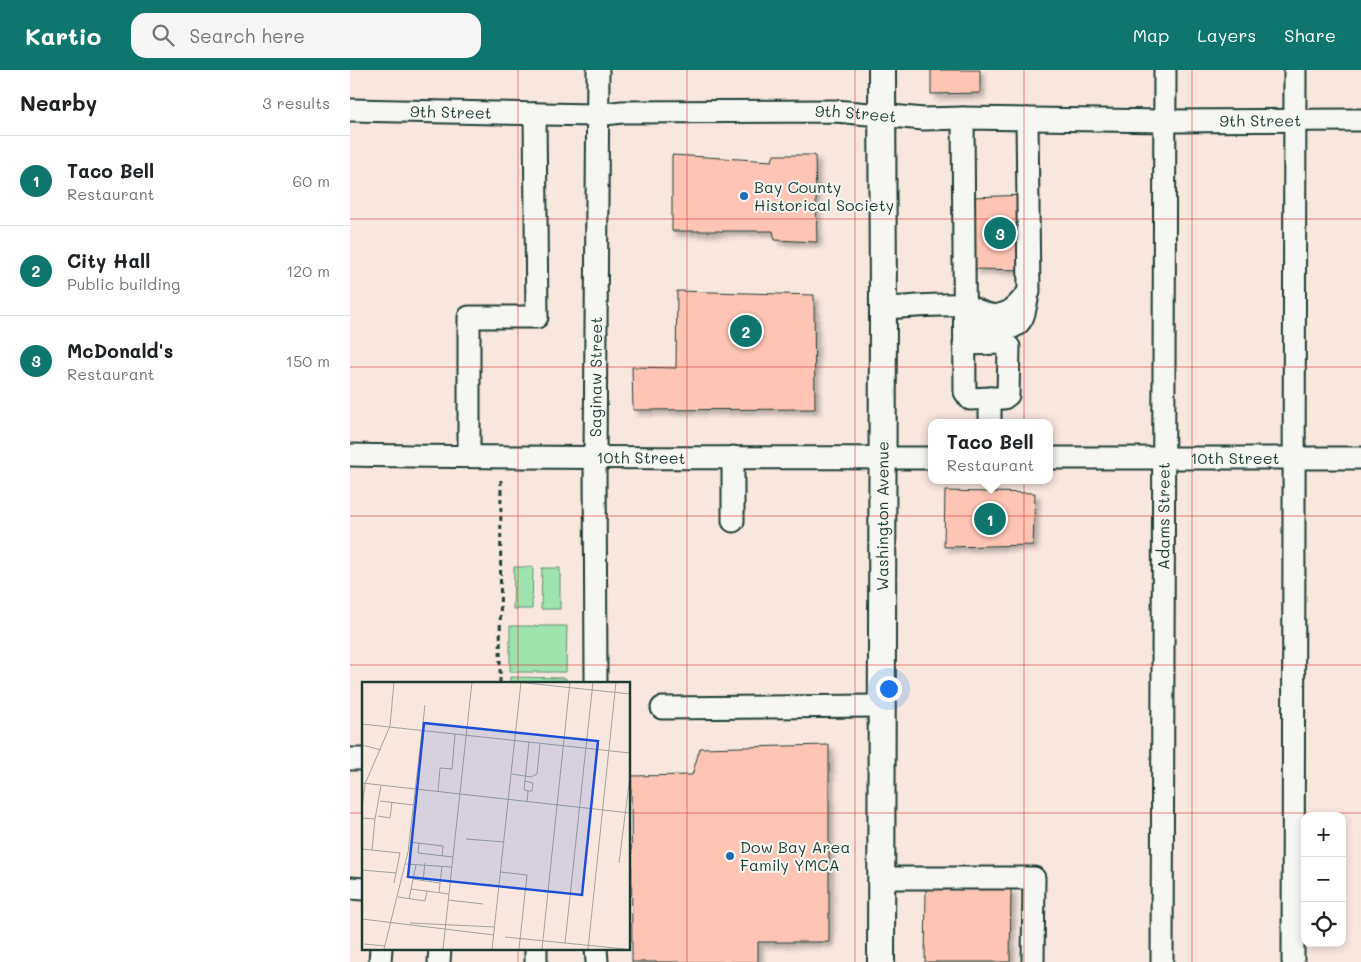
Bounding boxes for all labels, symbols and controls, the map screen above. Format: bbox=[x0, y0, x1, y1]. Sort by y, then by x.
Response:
search box bbox=[131, 13, 481, 58]
text: Kartio bbox=[25, 20, 101, 51]
icon: search bbox=[149, 21, 177, 49]
text: Search here bbox=[189, 23, 305, 48]
text: Map bbox=[1133, 23, 1169, 47]
text: Layers bbox=[1197, 23, 1256, 47]
text: Share bbox=[1284, 23, 1336, 47]
text: Nearby bbox=[20, 89, 97, 116]
text: 3 results bbox=[262, 92, 330, 113]
street label: 9th Street bbox=[410, 100, 492, 123]
street label: 9th Street bbox=[815, 100, 897, 126]
street label: 9th Street bbox=[1219, 109, 1301, 131]
text: Taco Bell bbox=[67, 158, 154, 183]
text: 1 bbox=[32, 170, 40, 191]
text: 60 m bbox=[293, 170, 330, 191]
place label: Bay County Historical Society bbox=[754, 176, 894, 215]
text: Restaurant bbox=[67, 183, 155, 204]
marker: Bay County Historical Society bbox=[738, 190, 750, 202]
pin: 3 bbox=[984, 214, 1016, 252]
text: City Hall bbox=[67, 248, 150, 273]
text: 2 bbox=[32, 260, 40, 281]
text: 120 m bbox=[286, 260, 330, 281]
text: Public building bbox=[67, 273, 180, 294]
pin: 2 bbox=[730, 312, 762, 350]
street label: Saginaw Street bbox=[584, 317, 606, 437]
text: McDonald's bbox=[67, 338, 173, 363]
text: 3 bbox=[31, 350, 41, 371]
text: 150 m bbox=[286, 350, 330, 371]
text: Restaurant bbox=[67, 363, 155, 384]
popup bbox=[928, 419, 1053, 484]
text: Taco Bell bbox=[947, 429, 1034, 454]
street label: Washington Avenue bbox=[871, 441, 893, 591]
street label: 10th Street bbox=[596, 447, 686, 468]
street label: 10th Street bbox=[1190, 447, 1280, 468]
text: Restaurant bbox=[947, 454, 1034, 475]
street label: Adams Street bbox=[1152, 462, 1174, 570]
pin: 1 bbox=[974, 500, 1006, 538]
your location bbox=[876, 676, 902, 702]
inset map bbox=[362, 682, 630, 950]
map controls bbox=[1301, 812, 1346, 947]
button: + bbox=[1301, 812, 1346, 857]
place label: Dow Bay Area Family YMCA bbox=[740, 836, 850, 875]
marker: Dow Bay Area Family YMCA bbox=[724, 850, 736, 862]
button: − bbox=[1301, 857, 1346, 902]
button: locate bbox=[1301, 902, 1346, 947]

